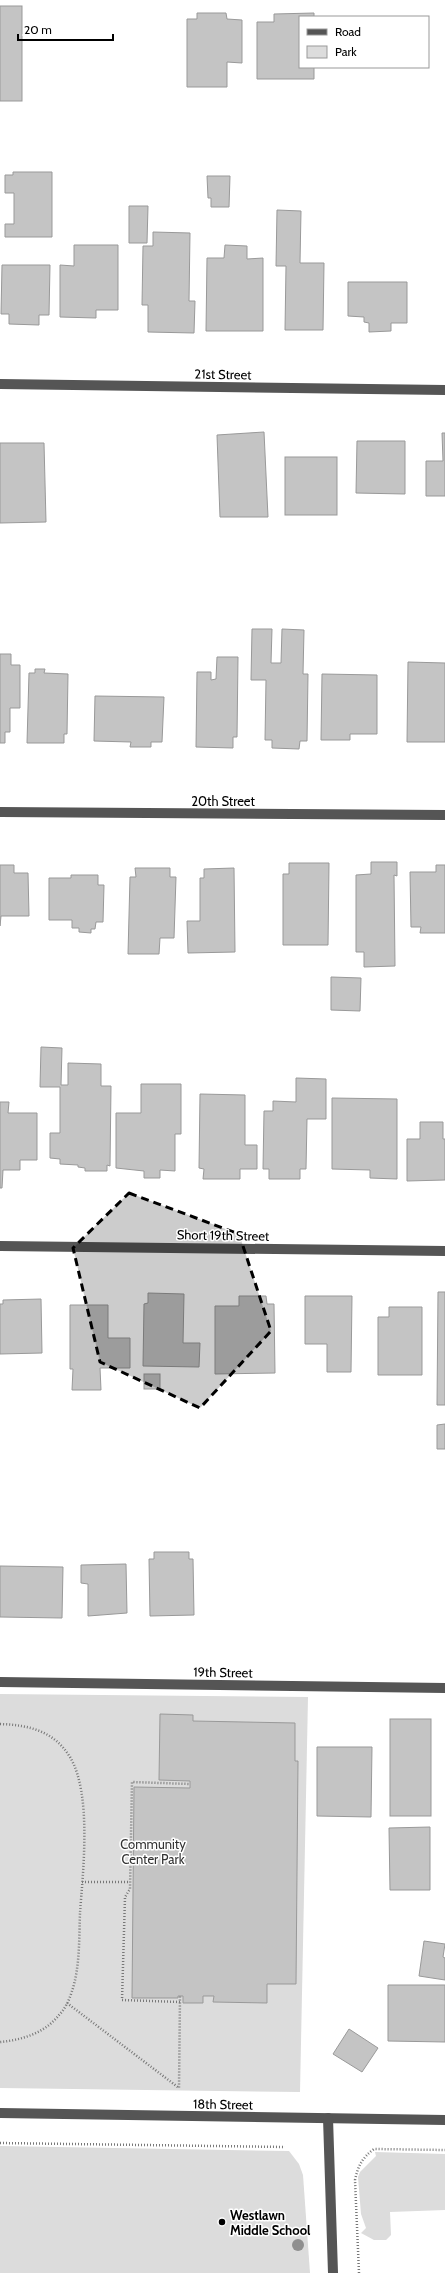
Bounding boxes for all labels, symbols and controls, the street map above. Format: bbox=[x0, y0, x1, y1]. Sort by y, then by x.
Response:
scale bar bbox=[18, 16, 113, 42]
legend bbox=[299, 16, 429, 68]
text: 20 m bbox=[24, 22, 52, 37]
text: Road bbox=[335, 24, 361, 39]
text: Park bbox=[335, 44, 357, 59]
street label: 21st Street bbox=[194, 366, 252, 383]
street label: 20th Street bbox=[191, 793, 255, 809]
street label: Short 19th Street bbox=[177, 1226, 270, 1244]
street label: 19th Street bbox=[193, 1663, 253, 1681]
park label: Community Center Park bbox=[120, 1836, 186, 1867]
street label: 18th Street bbox=[193, 2095, 254, 2113]
place label: Westlawn Middle School bbox=[230, 2207, 311, 2238]
marker: Westlawn Middle School bbox=[217, 2217, 227, 2227]

